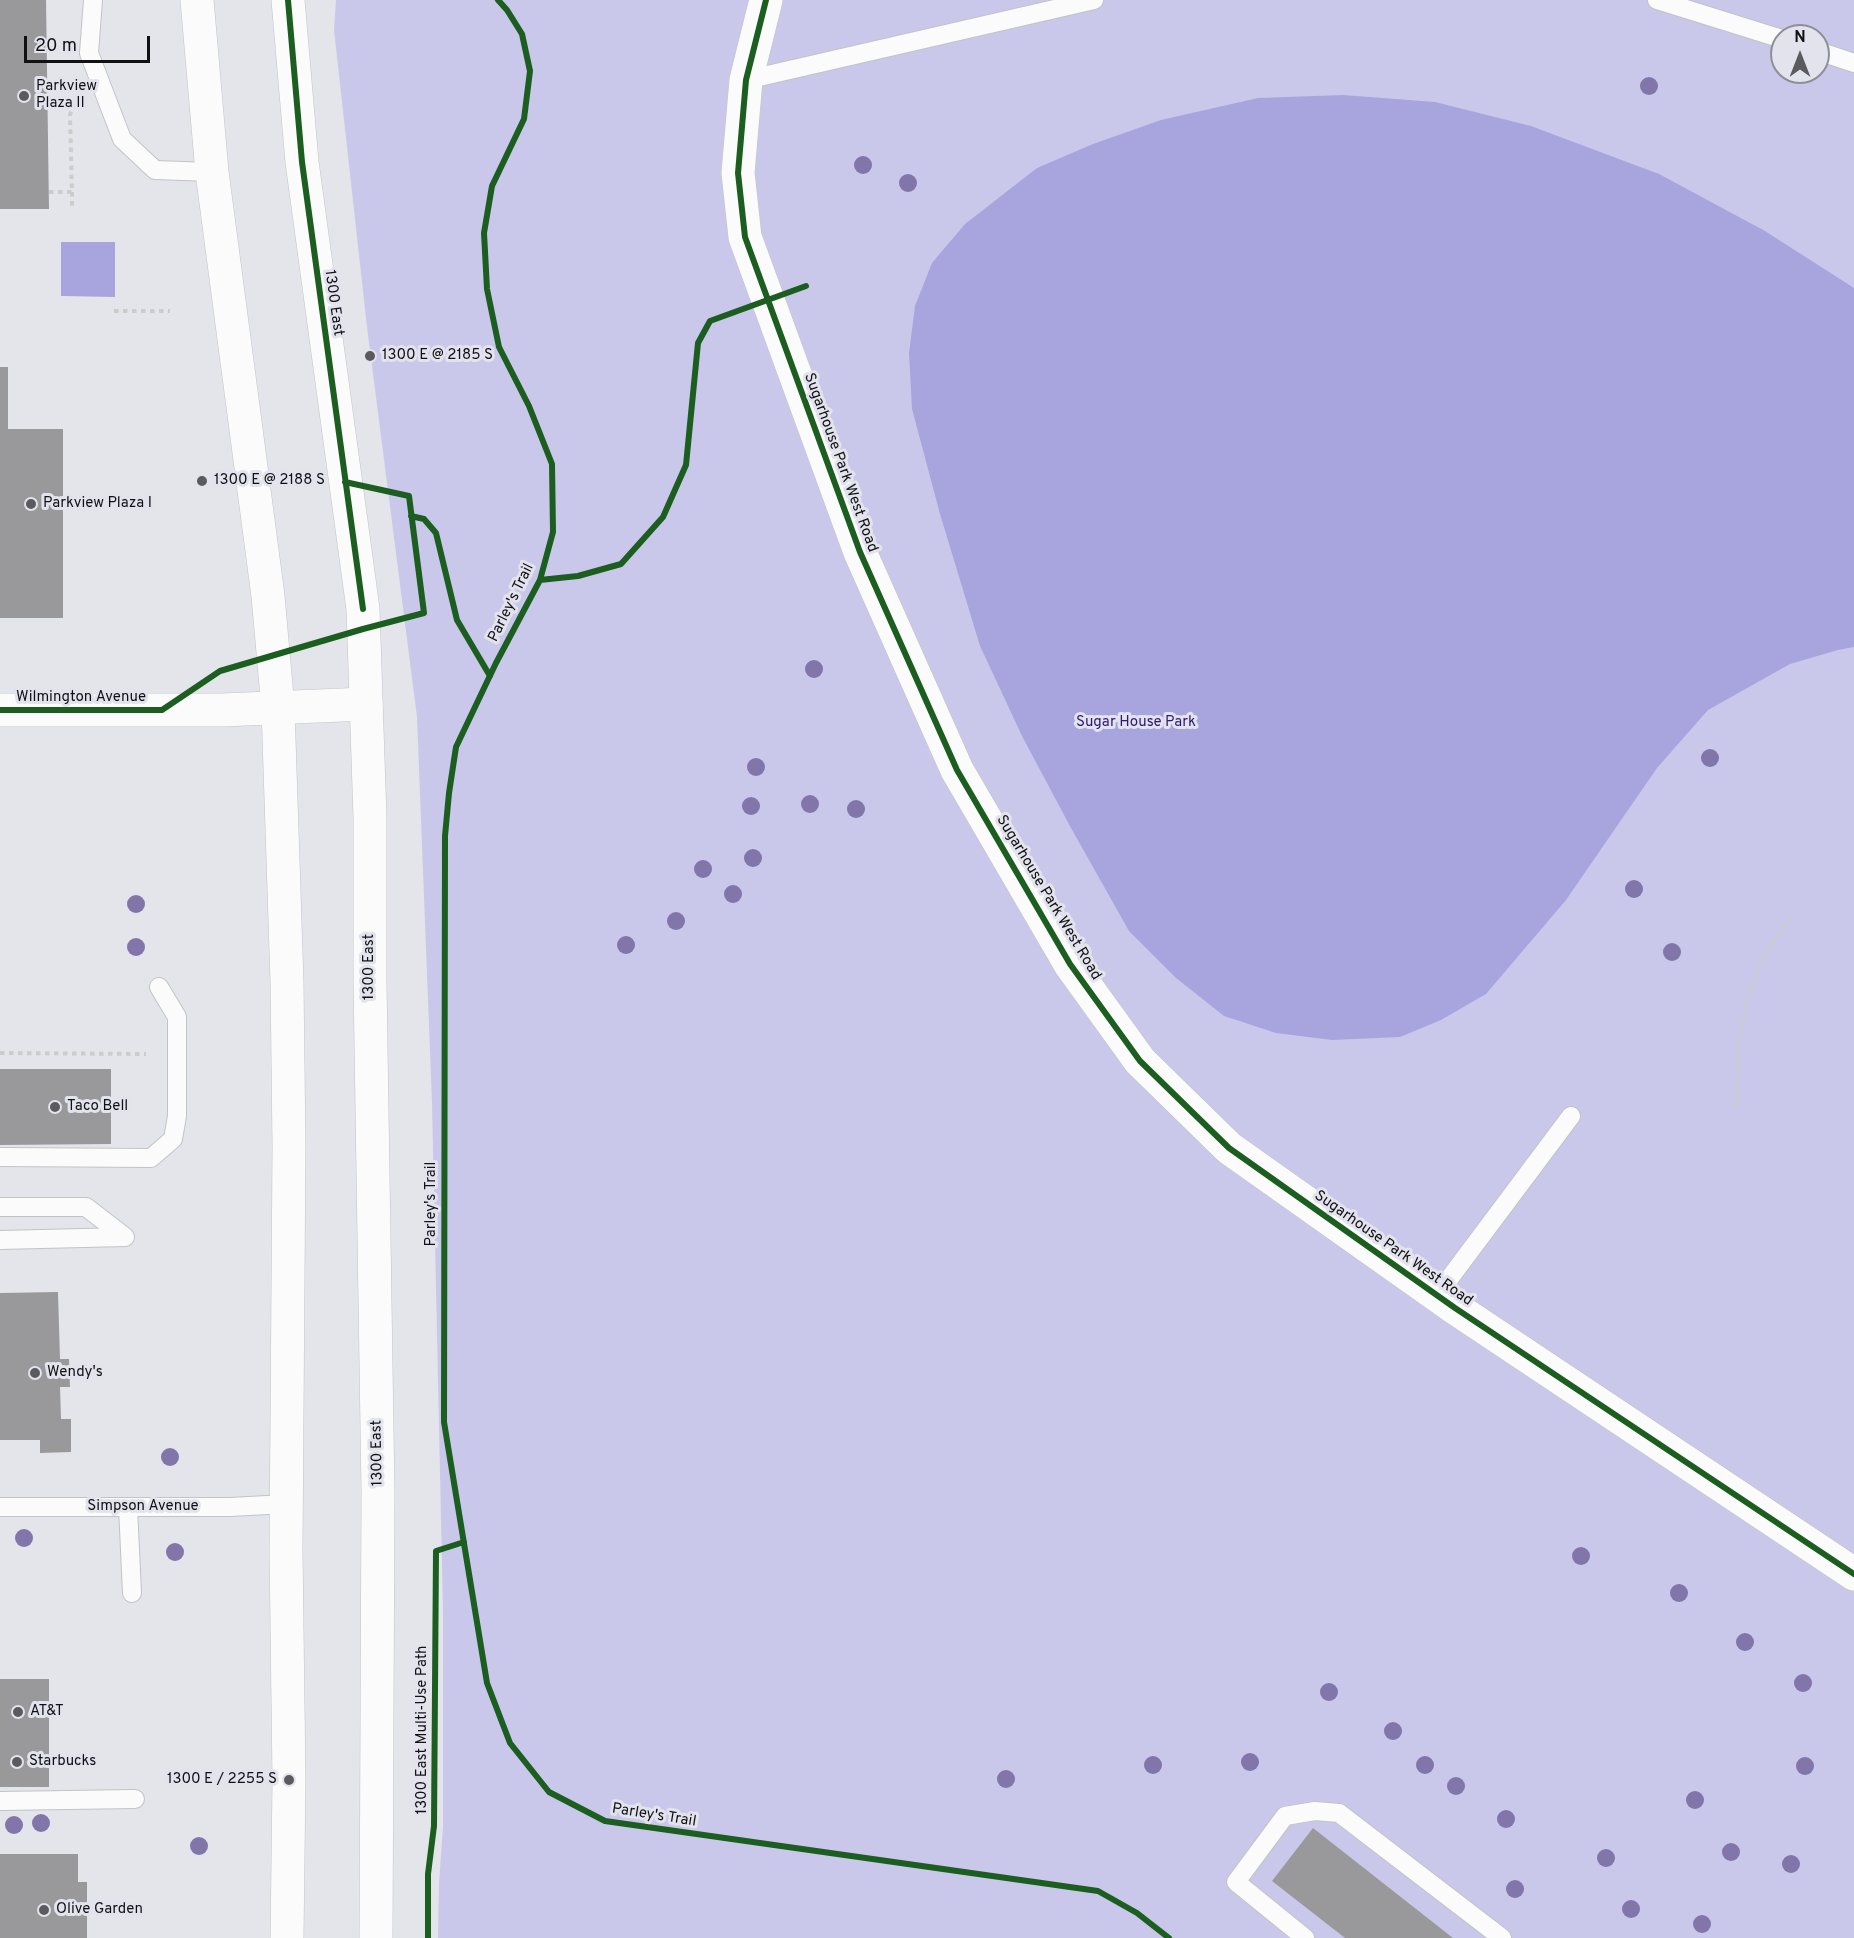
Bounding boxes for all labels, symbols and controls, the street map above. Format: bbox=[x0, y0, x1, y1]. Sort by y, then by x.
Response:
scale bar bbox=[27, 24, 153, 62]
north arrow bbox=[1770, 24, 1830, 84]
text: N bbox=[1794, 28, 1806, 48]
text: 20 m bbox=[35, 35, 77, 58]
place label: Parkview Plaza II bbox=[36, 78, 97, 113]
marker: Parkview Plaza II bbox=[17, 89, 31, 103]
street label: 1300 East bbox=[319, 269, 347, 337]
place label: 1300 E @ 2185 S bbox=[382, 347, 493, 365]
marker: 1300 E @ 2185 S bbox=[363, 349, 377, 363]
street label: Sugarhouse Park West Road bbox=[799, 371, 881, 555]
place label: 1300 E @ 2188 S bbox=[214, 472, 325, 490]
marker: 1300 E @ 2188 S bbox=[195, 474, 209, 488]
place label: Parkview Plaza I bbox=[43, 495, 152, 513]
marker: Parkview Plaza I bbox=[24, 497, 38, 511]
street label: Parley's Trail bbox=[485, 561, 539, 645]
street label: Wilmington Avenue bbox=[16, 689, 146, 707]
park label: Sugar House Park bbox=[1076, 714, 1196, 732]
street label: Sugarhouse Park West Road bbox=[992, 812, 1104, 984]
street label: 1300 East bbox=[361, 934, 379, 1000]
place label: Taco Bell bbox=[67, 1098, 128, 1116]
marker: Taco Bell bbox=[48, 1100, 62, 1114]
street label: Parley's Trail bbox=[423, 1162, 441, 1246]
street label: Sugarhouse Park West Road bbox=[1310, 1187, 1476, 1311]
place label: Wendy's bbox=[47, 1364, 103, 1382]
marker: Wendy's bbox=[28, 1366, 42, 1380]
street label: 1300 East bbox=[368, 1420, 388, 1486]
street label: Simpson Avenue bbox=[87, 1498, 199, 1516]
street label: 1300 East Multi-Use Path bbox=[414, 1646, 432, 1814]
place label: AT&T bbox=[30, 1703, 64, 1721]
marker: AT&T bbox=[11, 1705, 25, 1719]
place label: Starbucks bbox=[29, 1753, 96, 1771]
marker: Starbucks bbox=[10, 1755, 24, 1769]
place label: 1300 E / 2255 S bbox=[167, 1771, 277, 1789]
marker: 1300 E / 2255 S bbox=[282, 1773, 296, 1787]
street label: Parley's Trail bbox=[611, 1800, 697, 1832]
place label: Olive Garden bbox=[56, 1901, 143, 1919]
marker: Olive Garden bbox=[37, 1903, 51, 1917]

